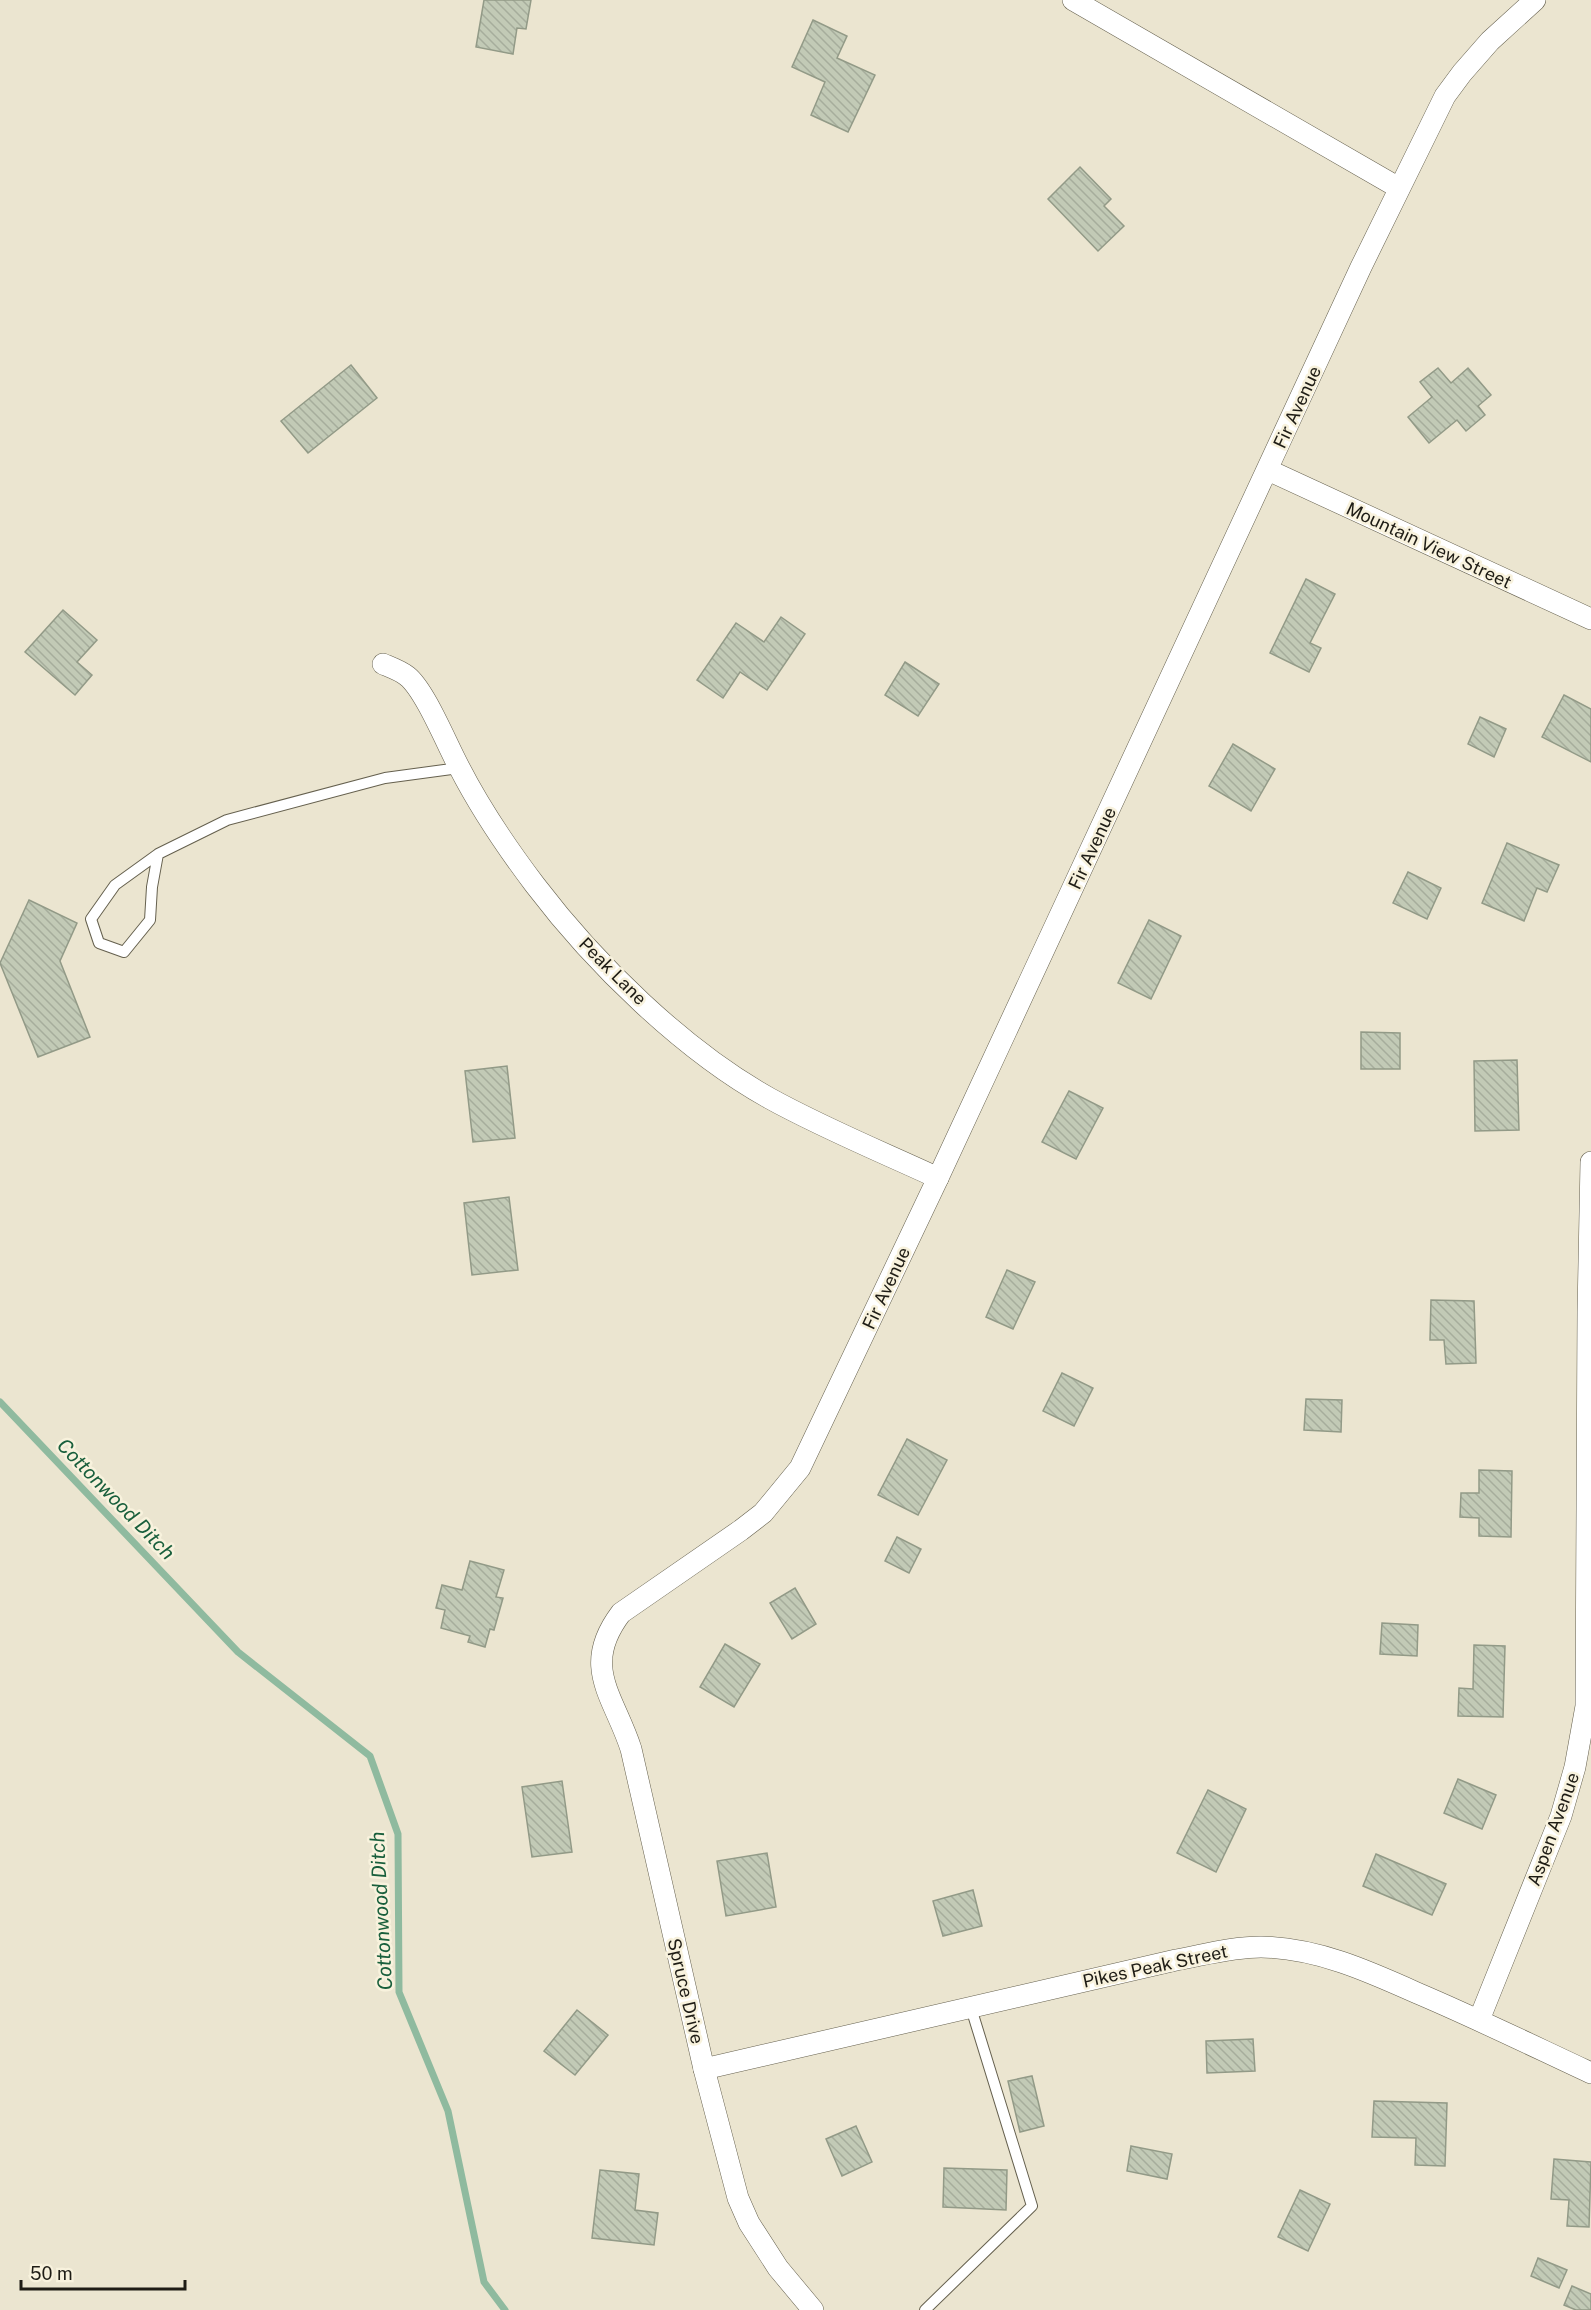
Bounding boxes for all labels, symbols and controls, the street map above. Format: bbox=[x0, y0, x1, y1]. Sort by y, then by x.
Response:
street label: Fir Avenue bbox=[1269, 362, 1325, 452]
street label: Mountain View Street bbox=[1343, 497, 1515, 593]
street label: Fir Avenue bbox=[1064, 803, 1120, 893]
street label: Peak Lane bbox=[575, 933, 651, 1009]
street label: Fir Avenue bbox=[858, 1243, 914, 1333]
water label: Cottonwood Ditch bbox=[52, 1433, 180, 1565]
street label: Aspen Avenue bbox=[1523, 1769, 1583, 1889]
water label: Cottonwood Ditch bbox=[365, 1831, 397, 1991]
street label: Spruce Drive bbox=[664, 1936, 708, 2046]
street label: Pikes Peak Street bbox=[1081, 1940, 1229, 1992]
scale bar bbox=[21, 2253, 184, 2291]
text: 50 m bbox=[30, 2263, 73, 2284]

